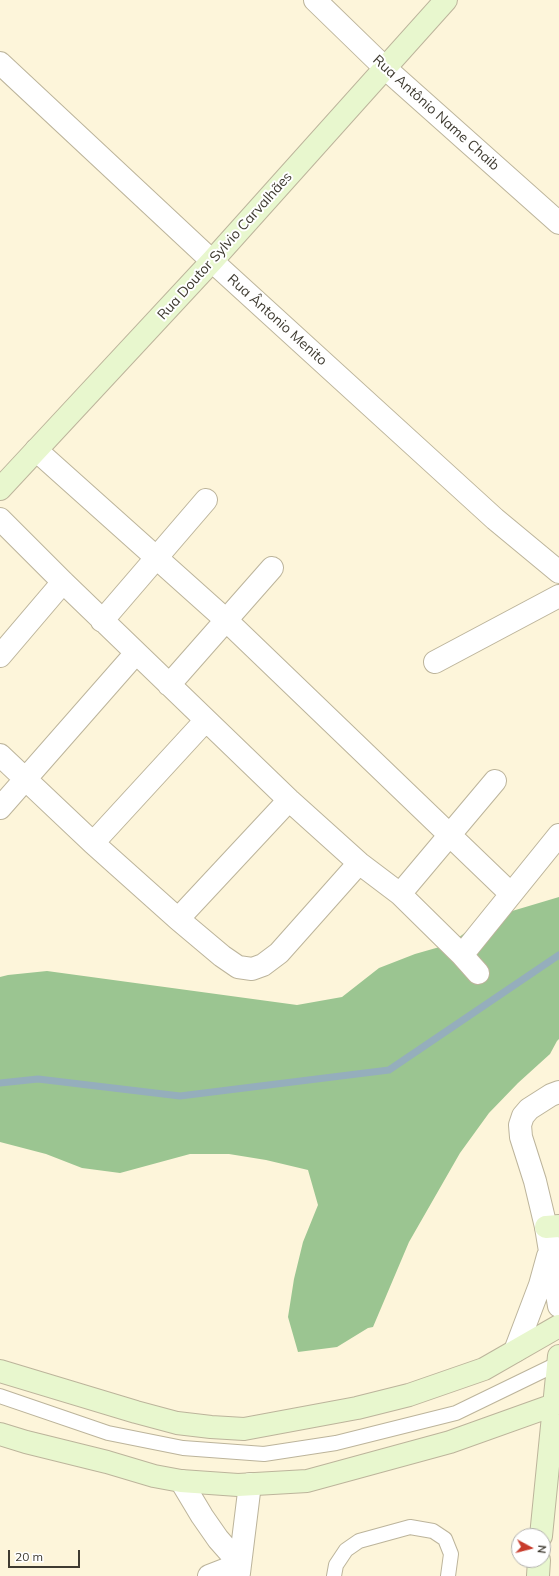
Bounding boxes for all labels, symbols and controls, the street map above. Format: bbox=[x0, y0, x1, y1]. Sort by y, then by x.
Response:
street label: Rua Antônio Name Chaib bbox=[369, 52, 503, 174]
street label: Rua Doutor Sylvio Carvalhães bbox=[154, 169, 296, 323]
street label: Rua Ântonio Menito bbox=[224, 271, 330, 369]
north arrow bbox=[511, 1528, 551, 1568]
scale bar bbox=[10, 1542, 82, 1568]
text: N bbox=[534, 1544, 549, 1554]
text: 20 m bbox=[15, 1549, 43, 1564]

